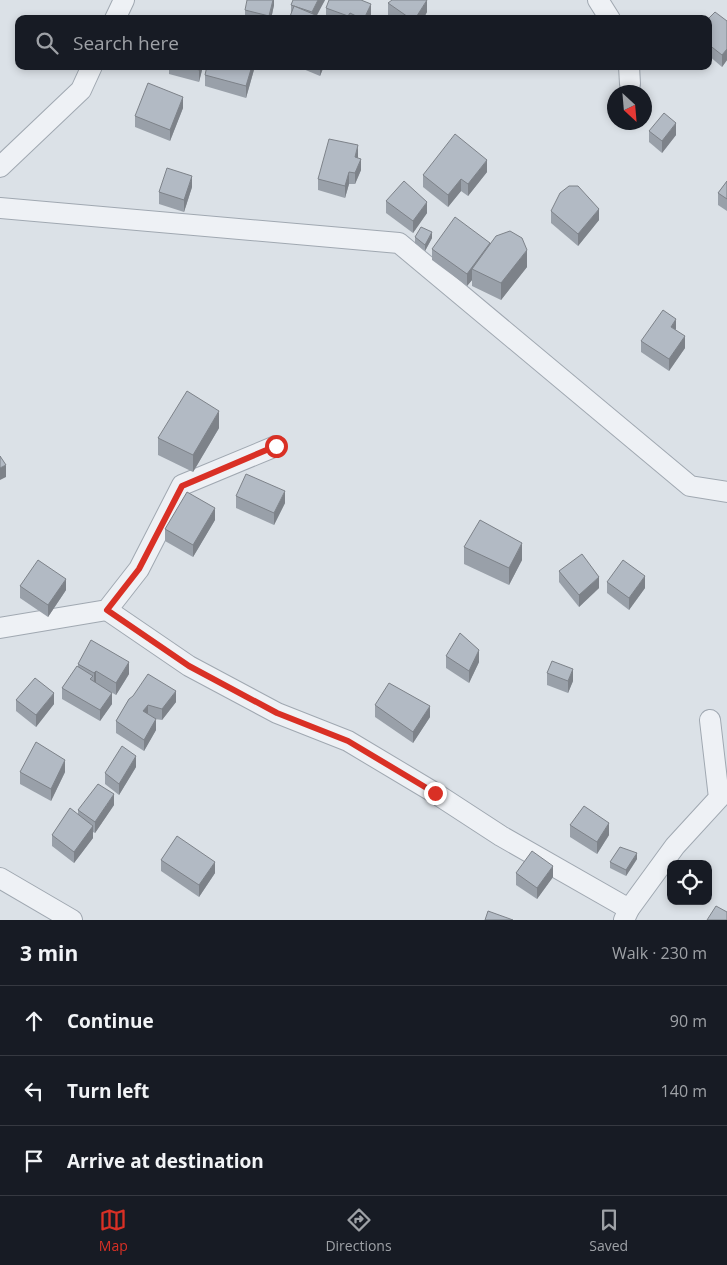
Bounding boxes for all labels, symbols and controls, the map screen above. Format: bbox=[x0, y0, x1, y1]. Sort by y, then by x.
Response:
search box bbox=[15, 15, 712, 70]
icon: search bbox=[33, 29, 61, 57]
text: Search here bbox=[73, 30, 179, 56]
north arrow bbox=[607, 85, 652, 130]
route start bbox=[265, 435, 288, 458]
route end bbox=[424, 782, 447, 805]
map controls bbox=[667, 860, 712, 905]
button: locate bbox=[667, 860, 712, 905]
text: 3 min bbox=[20, 939, 78, 967]
text: Walk · 230 m bbox=[612, 942, 707, 964]
icon: ahead bbox=[20, 1007, 48, 1035]
text: Continue bbox=[67, 1008, 154, 1034]
text: 90 m bbox=[670, 1010, 707, 1032]
icon: left bbox=[20, 1077, 48, 1105]
text: Turn left bbox=[67, 1078, 149, 1104]
text: 140 m bbox=[661, 1080, 707, 1102]
icon: arrive bbox=[20, 1147, 48, 1175]
text: Arrive at destination bbox=[67, 1148, 264, 1174]
tab: Map bbox=[99, 1206, 128, 1255]
tab: Directions bbox=[325, 1206, 392, 1255]
tab: Saved bbox=[589, 1206, 628, 1255]

